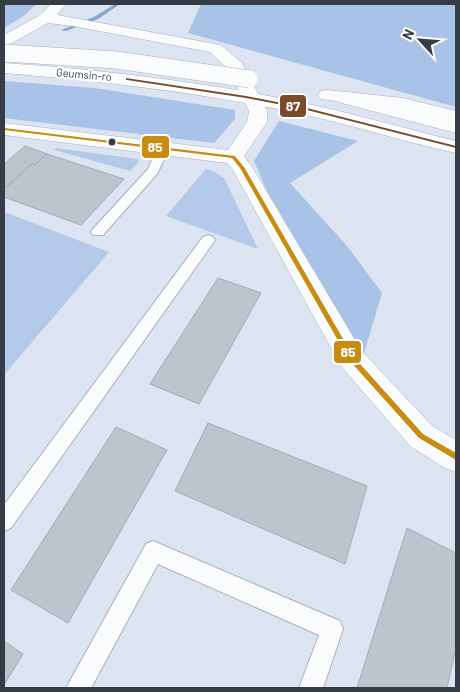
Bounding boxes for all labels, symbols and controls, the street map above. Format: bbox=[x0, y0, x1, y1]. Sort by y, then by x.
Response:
north arrow bbox=[395, 15, 445, 65]
text: N bbox=[398, 26, 418, 42]
street label: Geumsin-ro bbox=[56, 65, 112, 83]
line badge: 87 bbox=[279, 94, 307, 118]
text: 87 bbox=[286, 97, 300, 114]
line badge: 85 bbox=[141, 135, 170, 159]
unlabelled marker bbox=[107, 137, 117, 147]
text: 85 bbox=[147, 138, 163, 155]
line badge: 85 bbox=[333, 340, 362, 364]
text: 85 bbox=[340, 343, 356, 360]

